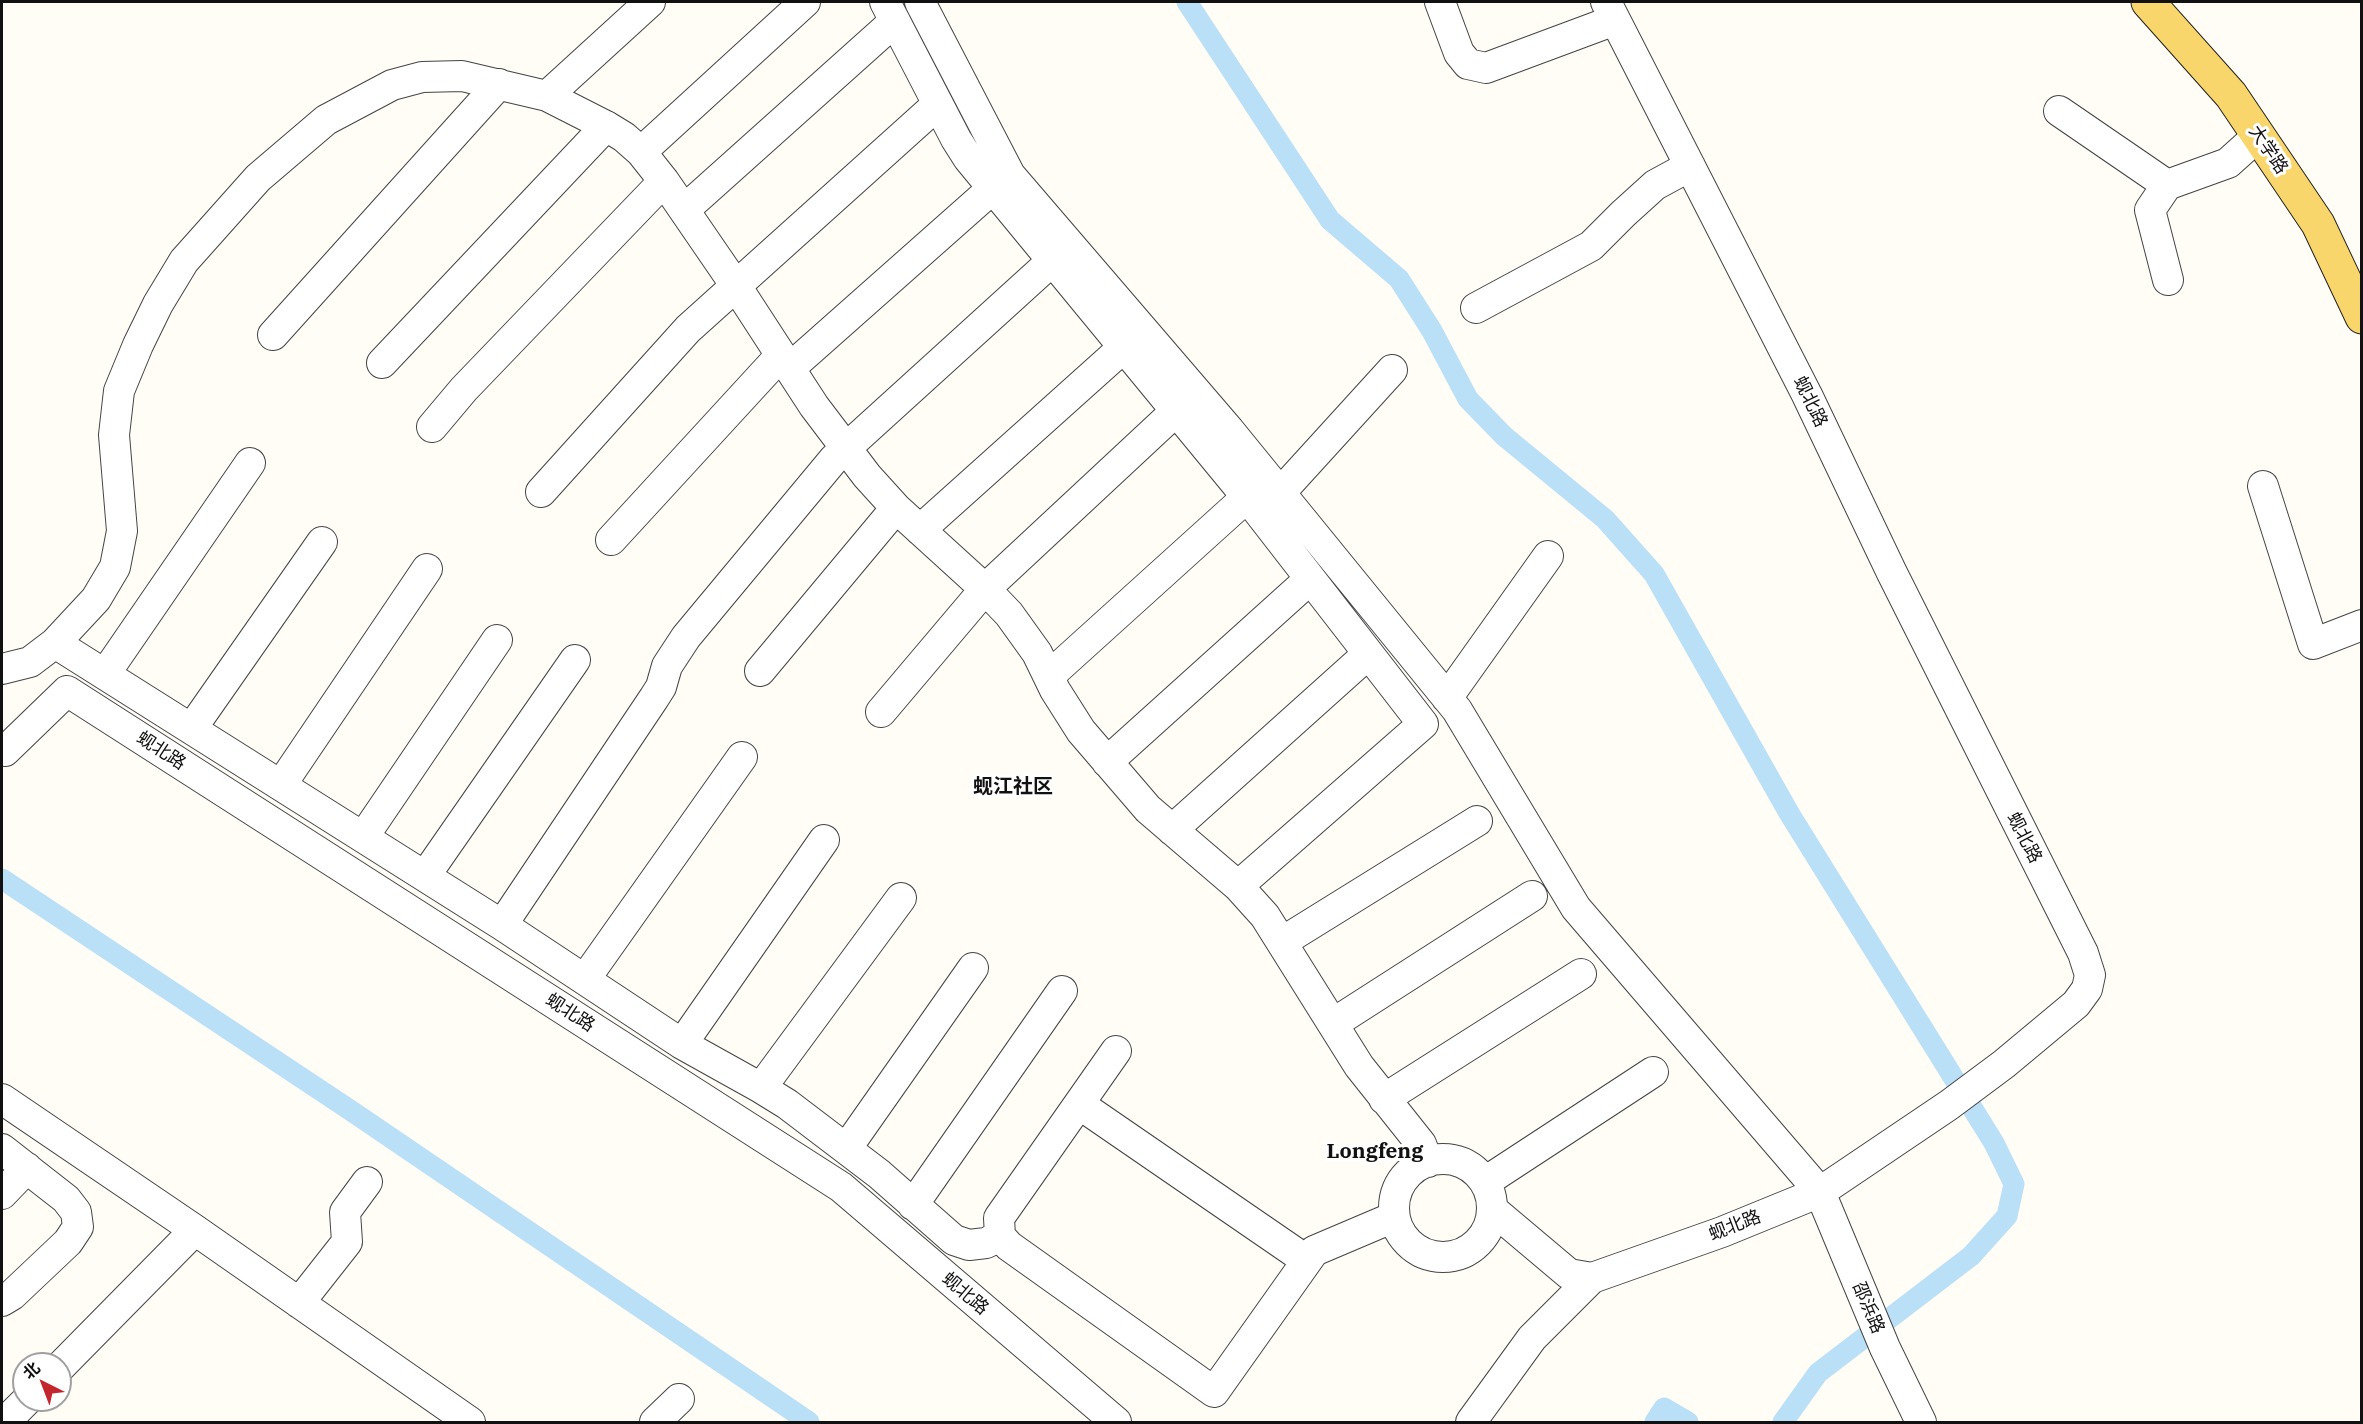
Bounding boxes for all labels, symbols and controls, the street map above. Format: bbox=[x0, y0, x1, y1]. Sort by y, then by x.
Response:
street label: 大学路 bbox=[2244, 122, 2292, 178]
street label: 蚬北路 bbox=[1788, 373, 1832, 431]
street label: 蚬北路 bbox=[132, 727, 190, 775]
district label: 蚬江社区 bbox=[973, 775, 1053, 799]
street label: 蚬北路 bbox=[2002, 809, 2046, 867]
street label: 蚬北路 bbox=[541, 989, 599, 1037]
district label: Longfeng bbox=[1327, 1139, 1423, 1165]
street label: 蚬北路 bbox=[1706, 1206, 1764, 1246]
street label: 蚬北路 bbox=[937, 1268, 993, 1320]
street label: 邵浜路 bbox=[1848, 1279, 1888, 1337]
north arrow bbox=[12, 1352, 72, 1412]
text: 北 bbox=[19, 1357, 44, 1383]

